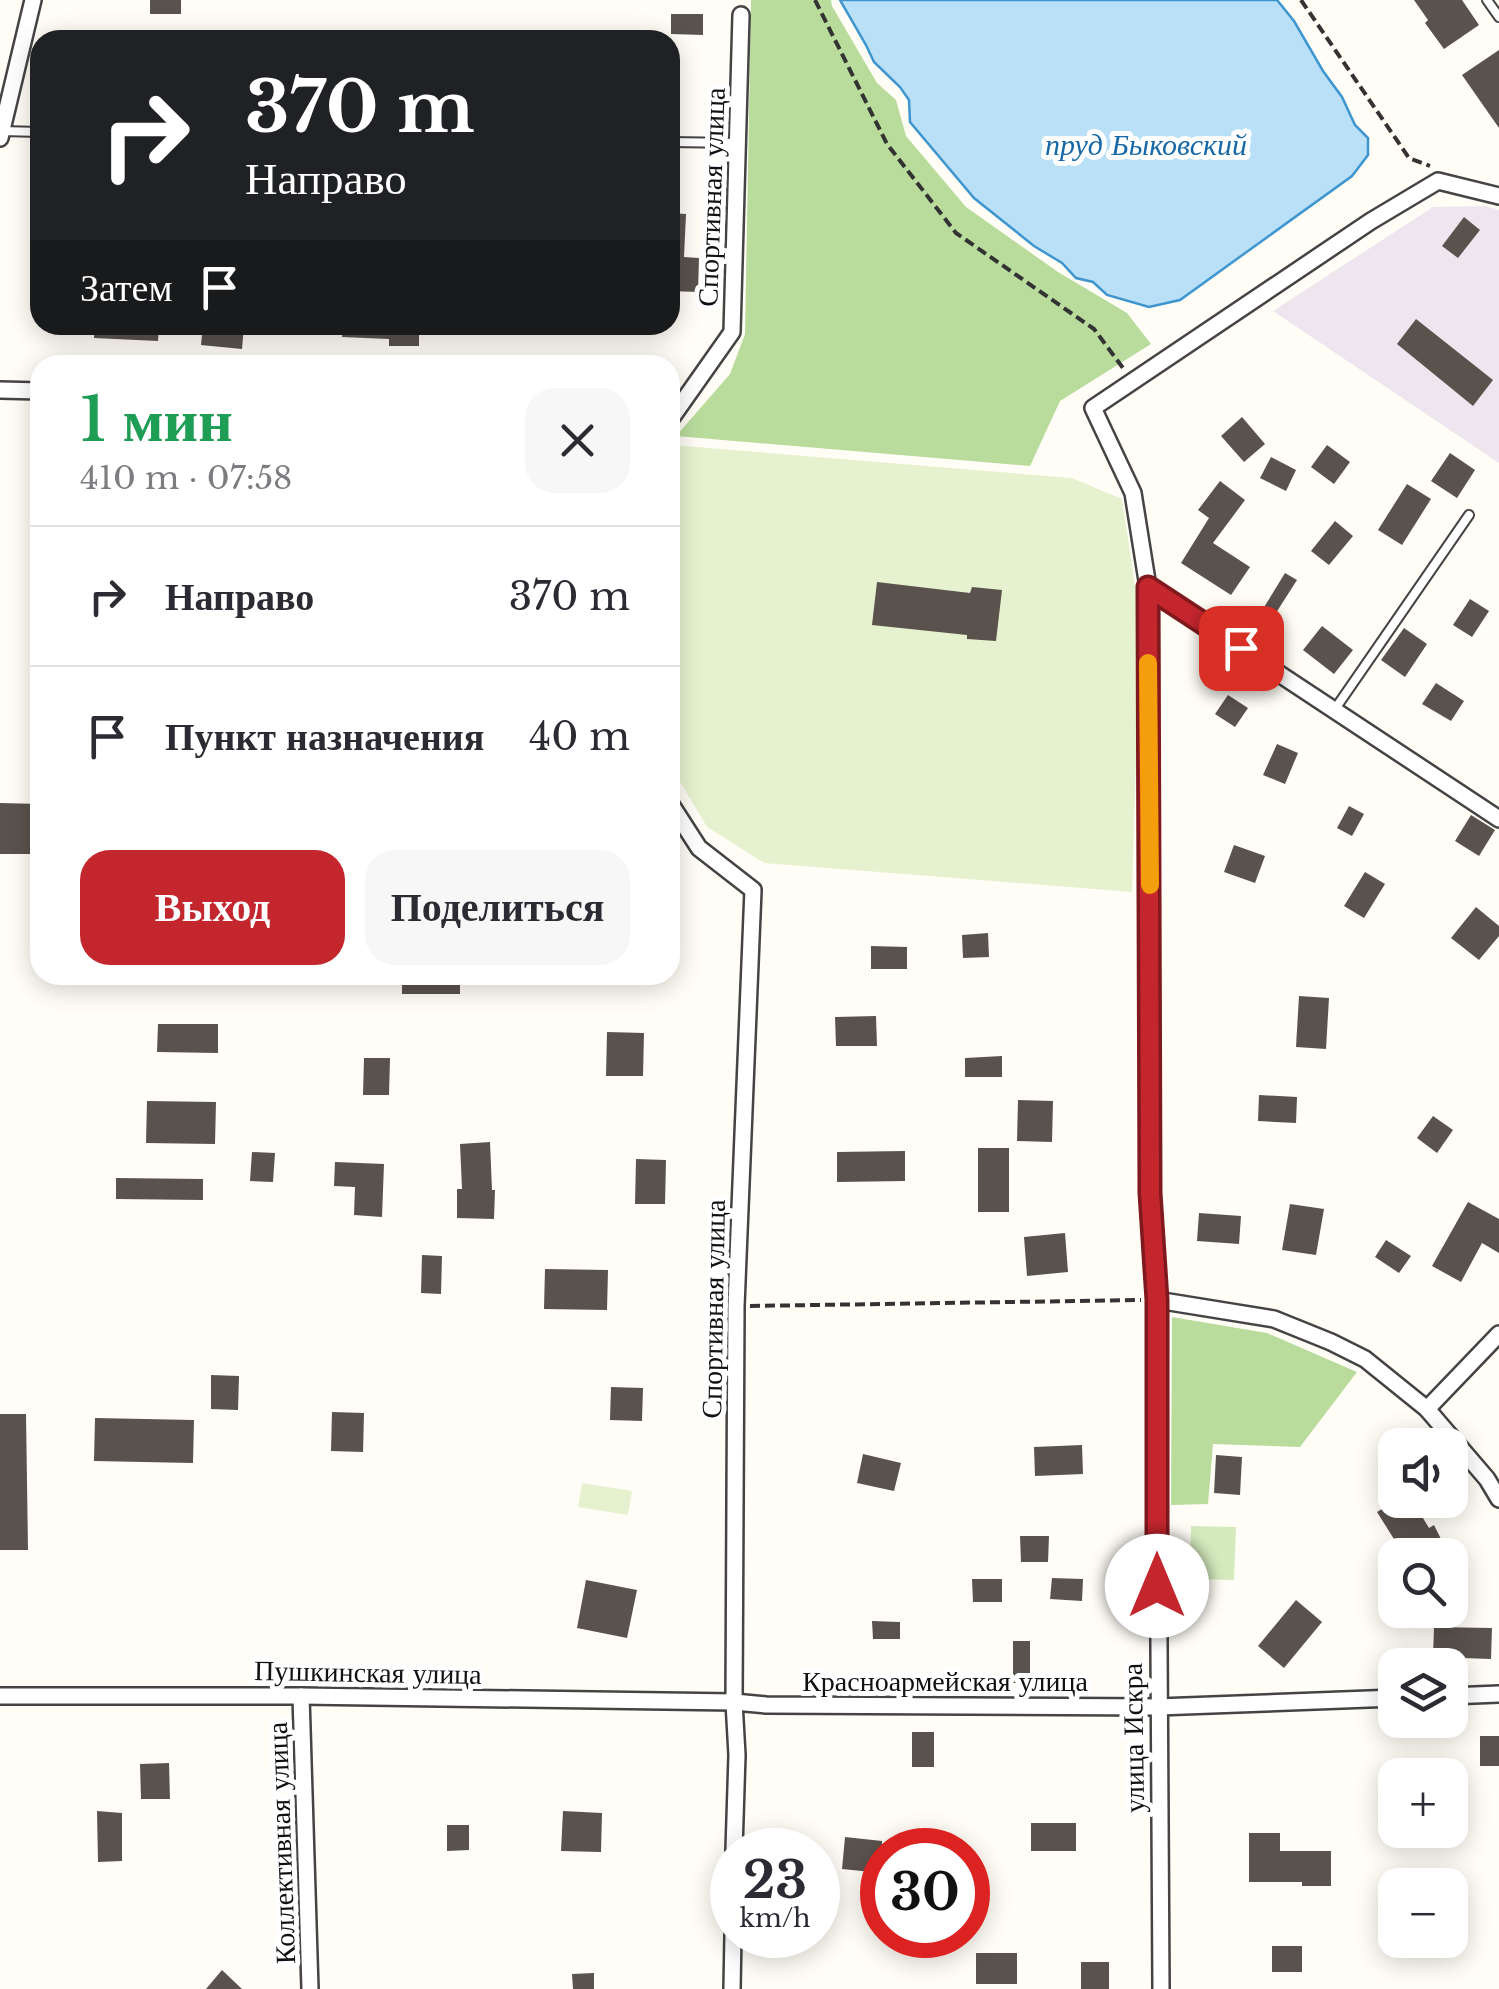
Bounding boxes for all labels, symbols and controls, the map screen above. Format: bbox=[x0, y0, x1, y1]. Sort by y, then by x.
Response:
text: 370 m bbox=[245, 64, 475, 151]
icon: right bbox=[80, 70, 210, 200]
street label: Спортивная улица bbox=[690, 86, 733, 307]
water label: пруд Быковский bbox=[1045, 126, 1247, 163]
text: Направо bbox=[245, 150, 407, 206]
icon: arrive bbox=[192, 260, 247, 315]
text: Затем bbox=[80, 264, 172, 311]
text: 1 мин bbox=[80, 383, 233, 457]
button: close bbox=[525, 388, 630, 493]
text: 410 m · 07:58 bbox=[80, 458, 292, 498]
icon: right bbox=[80, 569, 135, 624]
text: Направо bbox=[165, 573, 314, 620]
text: 370 m bbox=[509, 573, 630, 620]
pin bbox=[1199, 606, 1284, 691]
icon: arrive bbox=[1214, 621, 1269, 676]
icon: arrive bbox=[80, 709, 135, 764]
text: Пункт назначения bbox=[165, 713, 484, 760]
text: 40 m bbox=[529, 713, 630, 760]
button: Выход bbox=[80, 850, 345, 965]
button: Поделиться bbox=[365, 850, 630, 965]
street label: Спортивная улица bbox=[694, 1199, 733, 1419]
map controls bbox=[1378, 1428, 1468, 1958]
button: sound bbox=[1378, 1428, 1468, 1518]
position arrow bbox=[1105, 1534, 1209, 1638]
button: search bbox=[1378, 1538, 1468, 1628]
button: layers bbox=[1378, 1648, 1468, 1738]
street label: Пушкинская улица bbox=[254, 1653, 483, 1692]
street label: улица Искра bbox=[1115, 1662, 1152, 1813]
street label: Красноармейская улица bbox=[802, 1664, 1088, 1699]
street label: Коллективная улица bbox=[260, 1721, 303, 1965]
button: + bbox=[1378, 1758, 1468, 1848]
speed limit sign: 30 bbox=[860, 1828, 990, 1958]
text: 23 bbox=[743, 1849, 807, 1912]
button: − bbox=[1378, 1868, 1468, 1958]
text: km/h bbox=[740, 1903, 810, 1934]

